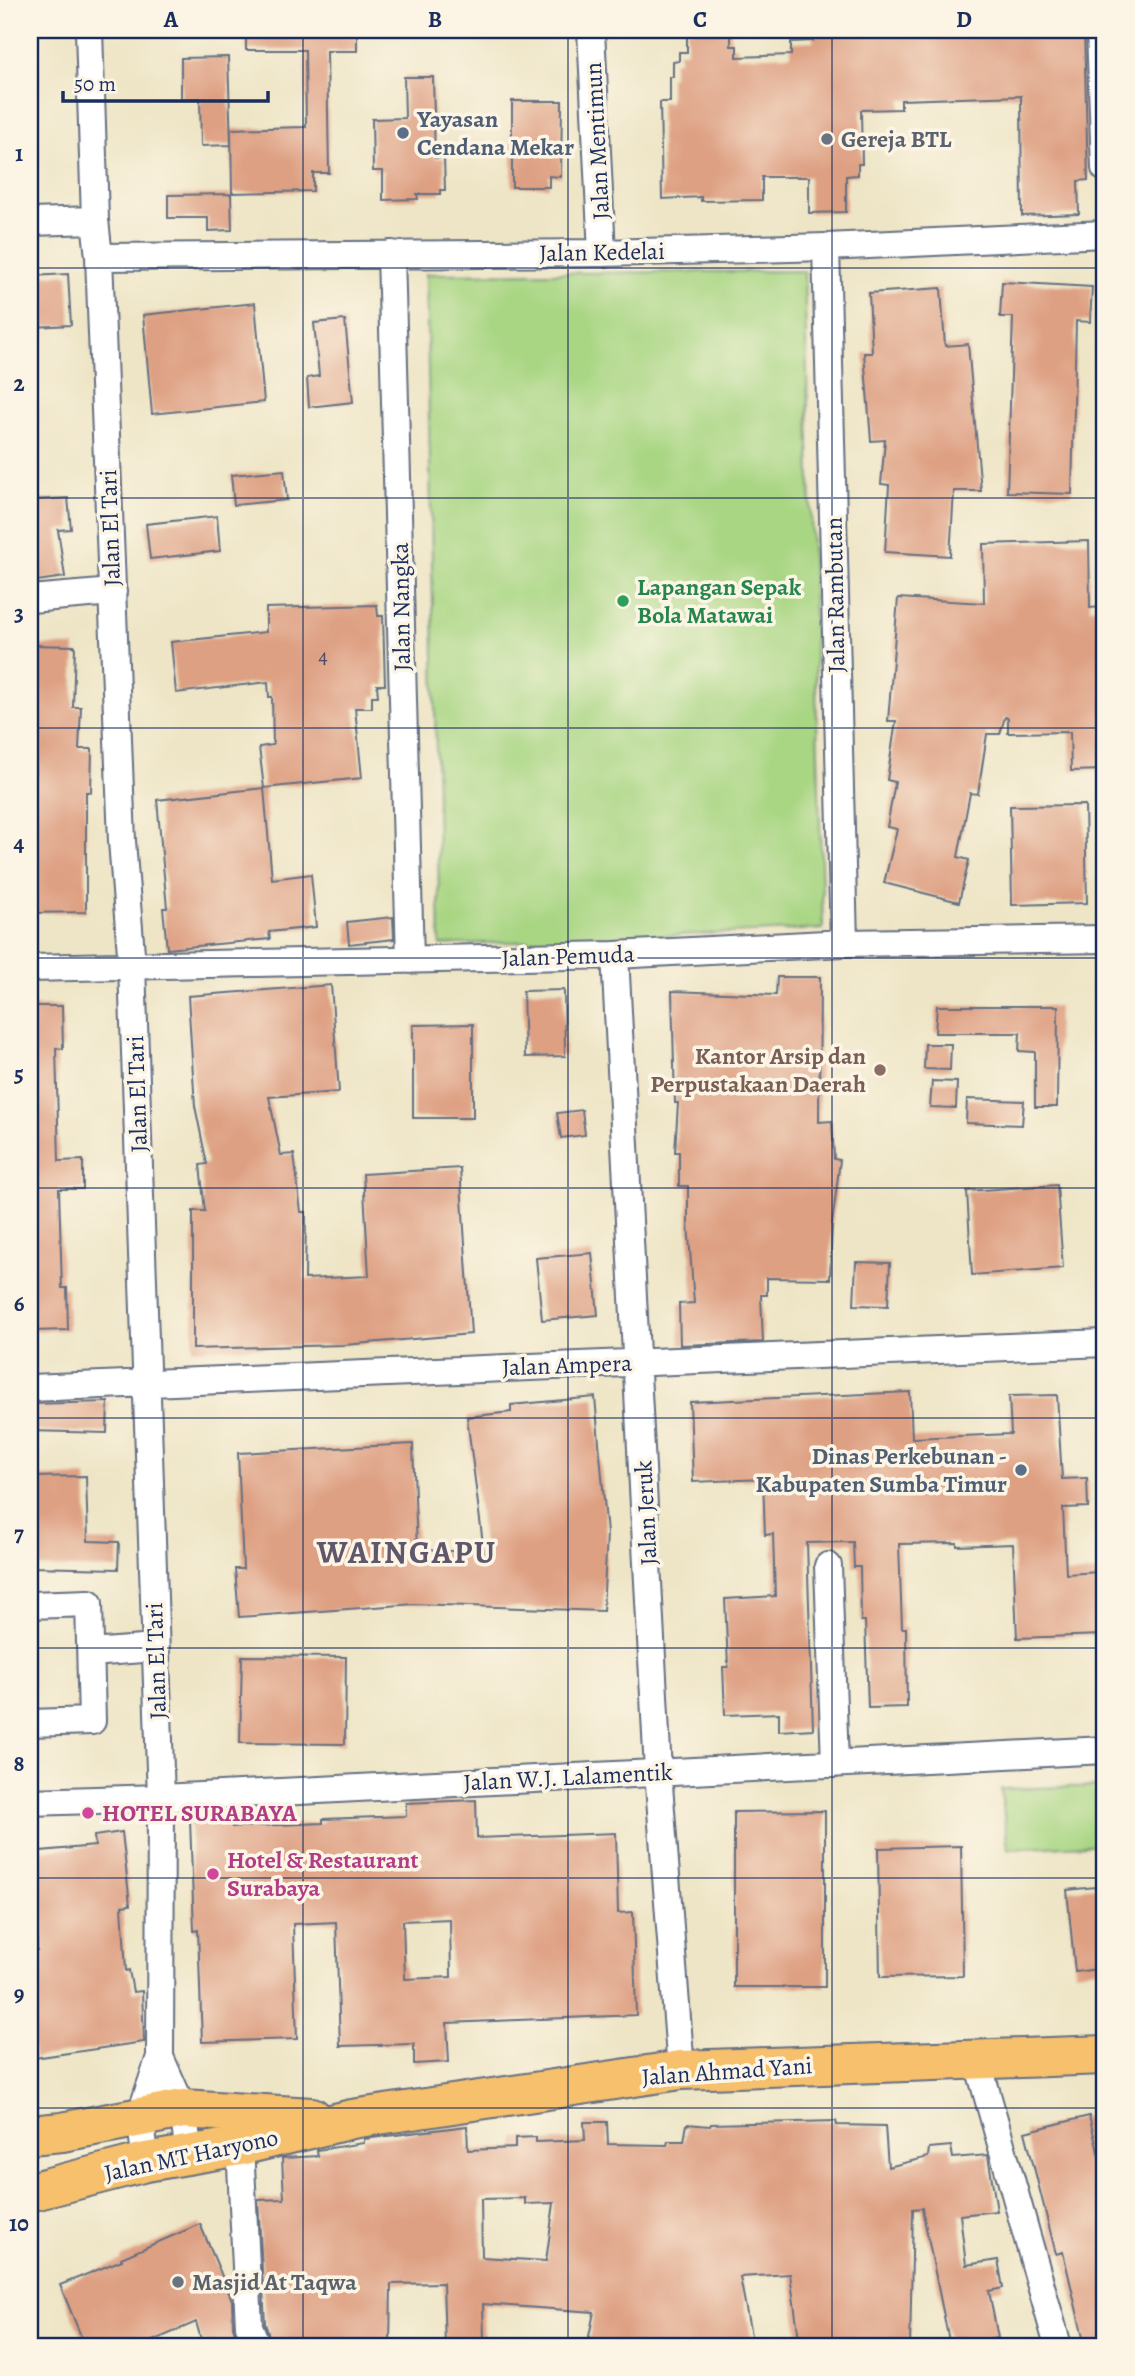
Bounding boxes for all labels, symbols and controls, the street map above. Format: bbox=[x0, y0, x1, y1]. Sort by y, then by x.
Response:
text: A bbox=[163, 4, 179, 35]
text: B bbox=[428, 4, 442, 35]
text: C bbox=[693, 4, 707, 35]
text: D bbox=[956, 4, 972, 35]
scale bar bbox=[63, 60, 268, 104]
street label: Jalan Mentimun bbox=[577, 61, 617, 221]
text: 50 m bbox=[74, 70, 116, 98]
place label: Yayasan Cendana Mekar bbox=[416, 103, 574, 163]
place label: Gereja BTL bbox=[841, 123, 952, 155]
marker: Yayasan Cendana Mekar bbox=[395, 125, 411, 141]
marker: Gereja BTL bbox=[819, 131, 835, 147]
text: 1 bbox=[15, 138, 23, 169]
street label: Jalan Kedelai bbox=[539, 235, 665, 269]
text: 2 bbox=[13, 368, 25, 399]
street label: Jalan El Tari bbox=[92, 469, 128, 587]
street label: Jalan Rambutan bbox=[818, 517, 852, 673]
street label: Jalan Nangka bbox=[384, 541, 418, 672]
place label: Lapangan Sepak Bola Matawai bbox=[637, 571, 802, 631]
marker: Lapangan Sepak Bola Matawai bbox=[615, 593, 631, 609]
text: 3 bbox=[14, 598, 24, 629]
house number: 4 bbox=[318, 642, 328, 670]
text: 4 bbox=[14, 828, 25, 859]
street label: Jalan Pemuda bbox=[501, 938, 636, 974]
street label: Jalan El Tari bbox=[119, 1035, 155, 1153]
place label: Kantor Arsip dan Perpustakaan Daerah bbox=[650, 1040, 867, 1100]
text: 5 bbox=[14, 1058, 24, 1089]
marker: Kantor Arsip dan Perpustakaan Daerah bbox=[872, 1062, 888, 1078]
text: 6 bbox=[14, 1288, 25, 1319]
street label: Jalan Ampera bbox=[501, 1347, 633, 1383]
place label: Dinas Perkebunan - Kabupaten Sumba Timur bbox=[756, 1440, 1007, 1500]
street label: Jalan Jeruk bbox=[627, 1460, 665, 1566]
marker: Dinas Perkebunan - Kabupaten Sumba Timur bbox=[1013, 1462, 1029, 1478]
text: 7 bbox=[14, 1518, 24, 1549]
district label: WAINGAPU bbox=[316, 1530, 497, 1574]
street label: Jalan El Tari bbox=[138, 1602, 174, 1720]
text: 8 bbox=[13, 1748, 25, 1779]
street label: Jalan W.J. Lalamentik bbox=[463, 1756, 673, 1798]
place label: HOTEL SURABAYA bbox=[102, 1797, 298, 1829]
marker: HOTEL SURABAYA bbox=[80, 1805, 96, 1821]
place label: Hotel & Restaurant Surabaya bbox=[227, 1844, 419, 1904]
marker: Hotel & Restaurant Surabaya bbox=[205, 1866, 221, 1882]
text: 9 bbox=[14, 1978, 24, 2009]
street label: Jalan Ahmad Yani bbox=[641, 2049, 813, 2093]
street label: Jalan MT Haryono bbox=[101, 2121, 281, 2189]
text: 10 bbox=[9, 2208, 29, 2239]
place label: Masjid At Taqwa bbox=[192, 2266, 357, 2298]
marker: Masjid At Taqwa bbox=[170, 2274, 186, 2290]

